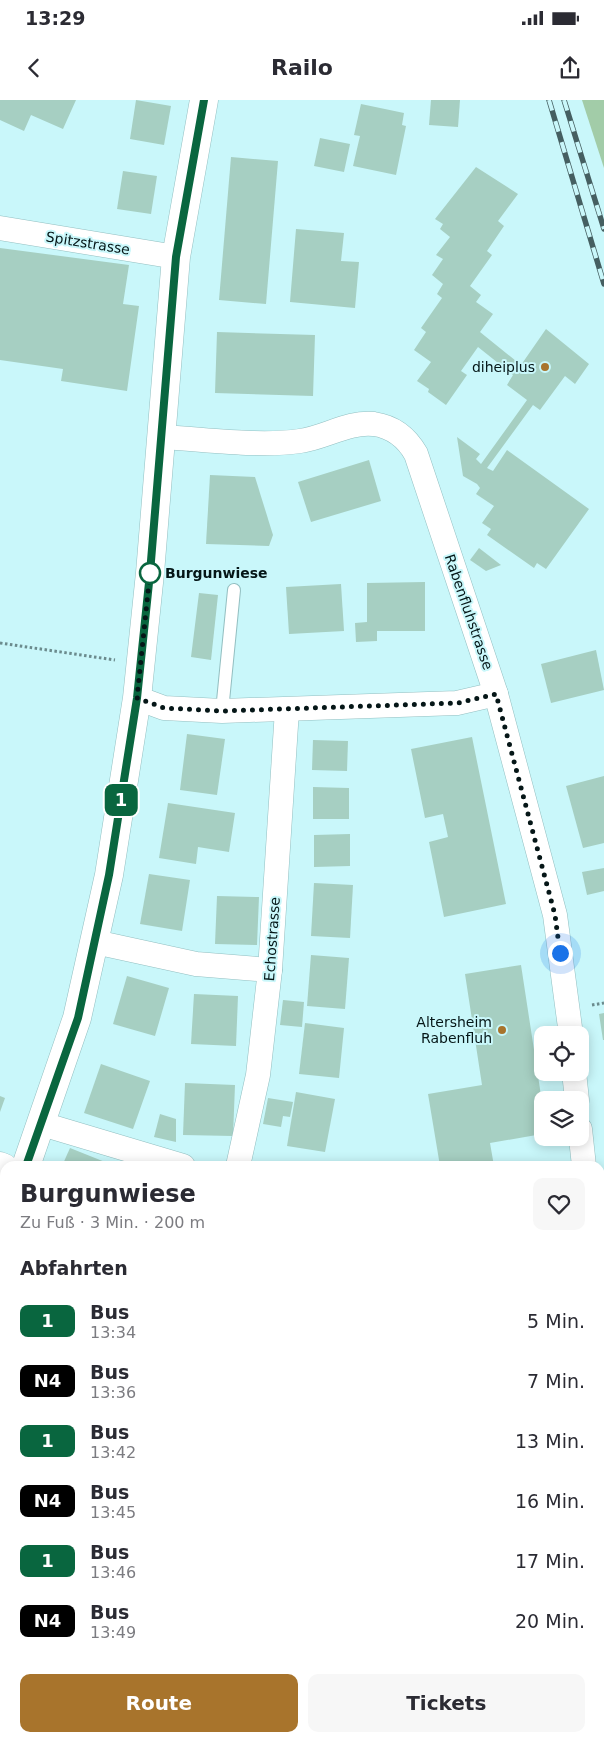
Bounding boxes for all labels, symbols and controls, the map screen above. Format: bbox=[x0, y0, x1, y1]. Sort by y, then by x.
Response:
text: 13:29 bbox=[25, 7, 85, 29]
icon: back bbox=[20, 54, 48, 82]
icon: share bbox=[556, 54, 584, 82]
text: Railo bbox=[271, 55, 333, 80]
street label: Spitzstrasse bbox=[45, 228, 131, 258]
place label: diheiplus bbox=[472, 359, 535, 375]
marker: diheiplus bbox=[539, 361, 551, 373]
street label: Rabenfluhstrasse bbox=[442, 552, 496, 672]
marker: Burgunwiese bbox=[139, 562, 161, 584]
place label: Burgunwiese bbox=[165, 565, 268, 581]
line badge: 1 bbox=[105, 784, 137, 816]
text: 1 bbox=[115, 789, 127, 810]
street label: Echostrasse bbox=[261, 896, 283, 982]
your location bbox=[548, 941, 573, 966]
place label: Altersheim Rabenfluh bbox=[416, 1014, 492, 1046]
marker: Altersheim Rabenfluh bbox=[496, 1024, 508, 1036]
map controls bbox=[534, 1026, 589, 1146]
button: locate bbox=[534, 1026, 589, 1081]
button: layers bbox=[534, 1091, 589, 1146]
button: heart bbox=[533, 1178, 585, 1230]
text: Burgunwiese bbox=[20, 1180, 196, 1208]
text: Zu Fuß · 3 Min. · 200 m bbox=[20, 1213, 205, 1232]
text: Abfahrten bbox=[20, 1257, 128, 1279]
text: Bus bbox=[90, 1301, 129, 1323]
text: 1 bbox=[41, 1310, 54, 1331]
text: 5 Min. bbox=[527, 1310, 585, 1332]
text: 13:34 bbox=[90, 1323, 136, 1342]
text: Bus bbox=[90, 1361, 129, 1383]
text: N4 bbox=[34, 1370, 61, 1391]
text: 7 Min. bbox=[527, 1370, 585, 1392]
text: 13:36 bbox=[90, 1383, 136, 1402]
text: Bus bbox=[90, 1421, 129, 1443]
text: 1 bbox=[41, 1430, 54, 1451]
text: 13 Min. bbox=[515, 1430, 585, 1452]
text: 13:42 bbox=[90, 1443, 136, 1462]
text: Bus bbox=[90, 1481, 129, 1503]
text: N4 bbox=[34, 1490, 61, 1511]
text: 16 Min. bbox=[515, 1490, 585, 1512]
text: 13:45 bbox=[90, 1503, 136, 1522]
text: Bus bbox=[90, 1541, 129, 1563]
text: 1 bbox=[41, 1550, 54, 1571]
text: 17 Min. bbox=[515, 1550, 585, 1572]
text: 13:46 bbox=[90, 1563, 136, 1582]
text: Bus bbox=[90, 1601, 129, 1623]
text: N4 bbox=[34, 1610, 61, 1631]
text: 20 Min. bbox=[515, 1610, 585, 1632]
text: 13:49 bbox=[90, 1623, 136, 1642]
button: Route bbox=[20, 1674, 298, 1732]
button: Tickets bbox=[308, 1674, 585, 1732]

